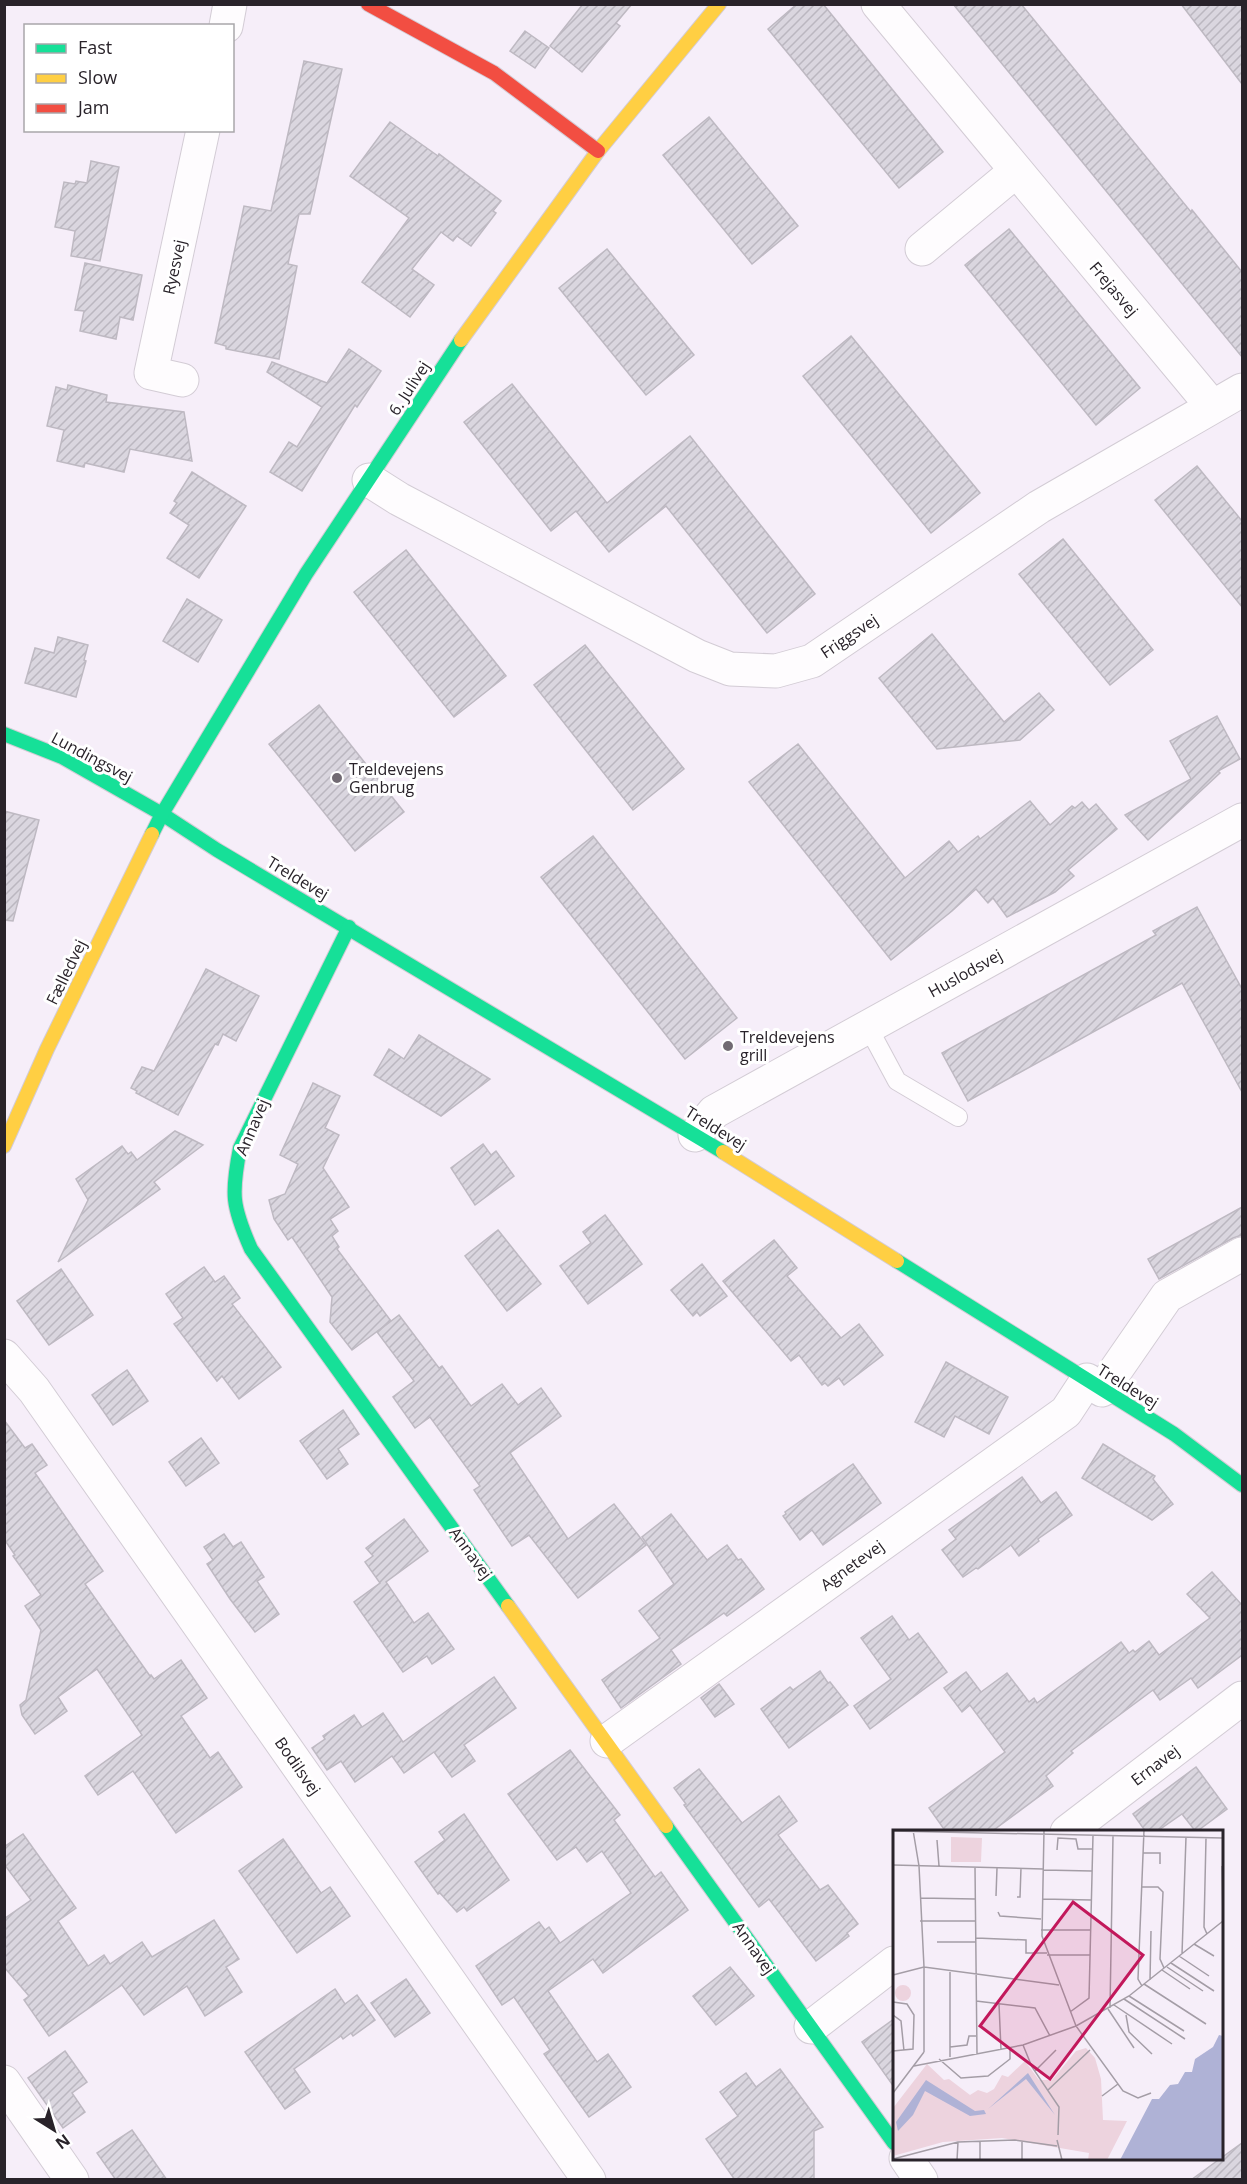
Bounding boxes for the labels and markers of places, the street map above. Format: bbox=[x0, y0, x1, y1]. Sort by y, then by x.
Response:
place label: Treldevejens Genbrug bbox=[349, 758, 444, 798]
marker: Treldevejens Genbrug bbox=[330, 771, 344, 785]
place label: Treldevejens grill bbox=[740, 1026, 835, 1066]
marker: Treldevejens grill bbox=[721, 1039, 735, 1053]

